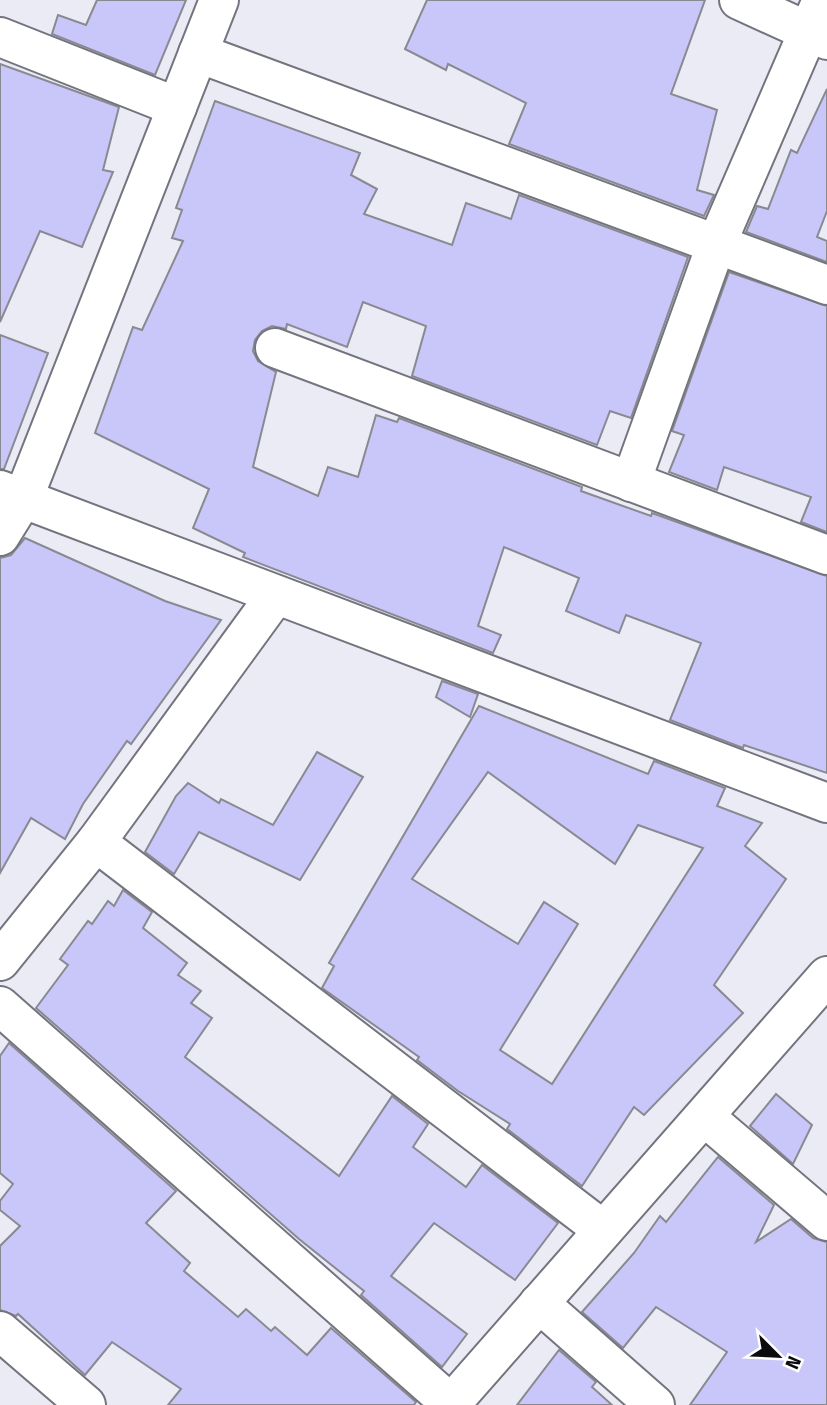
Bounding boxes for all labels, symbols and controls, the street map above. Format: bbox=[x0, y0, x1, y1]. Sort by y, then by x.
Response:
north arrow bbox=[743, 1321, 813, 1391]
text: N bbox=[780, 1353, 806, 1373]

